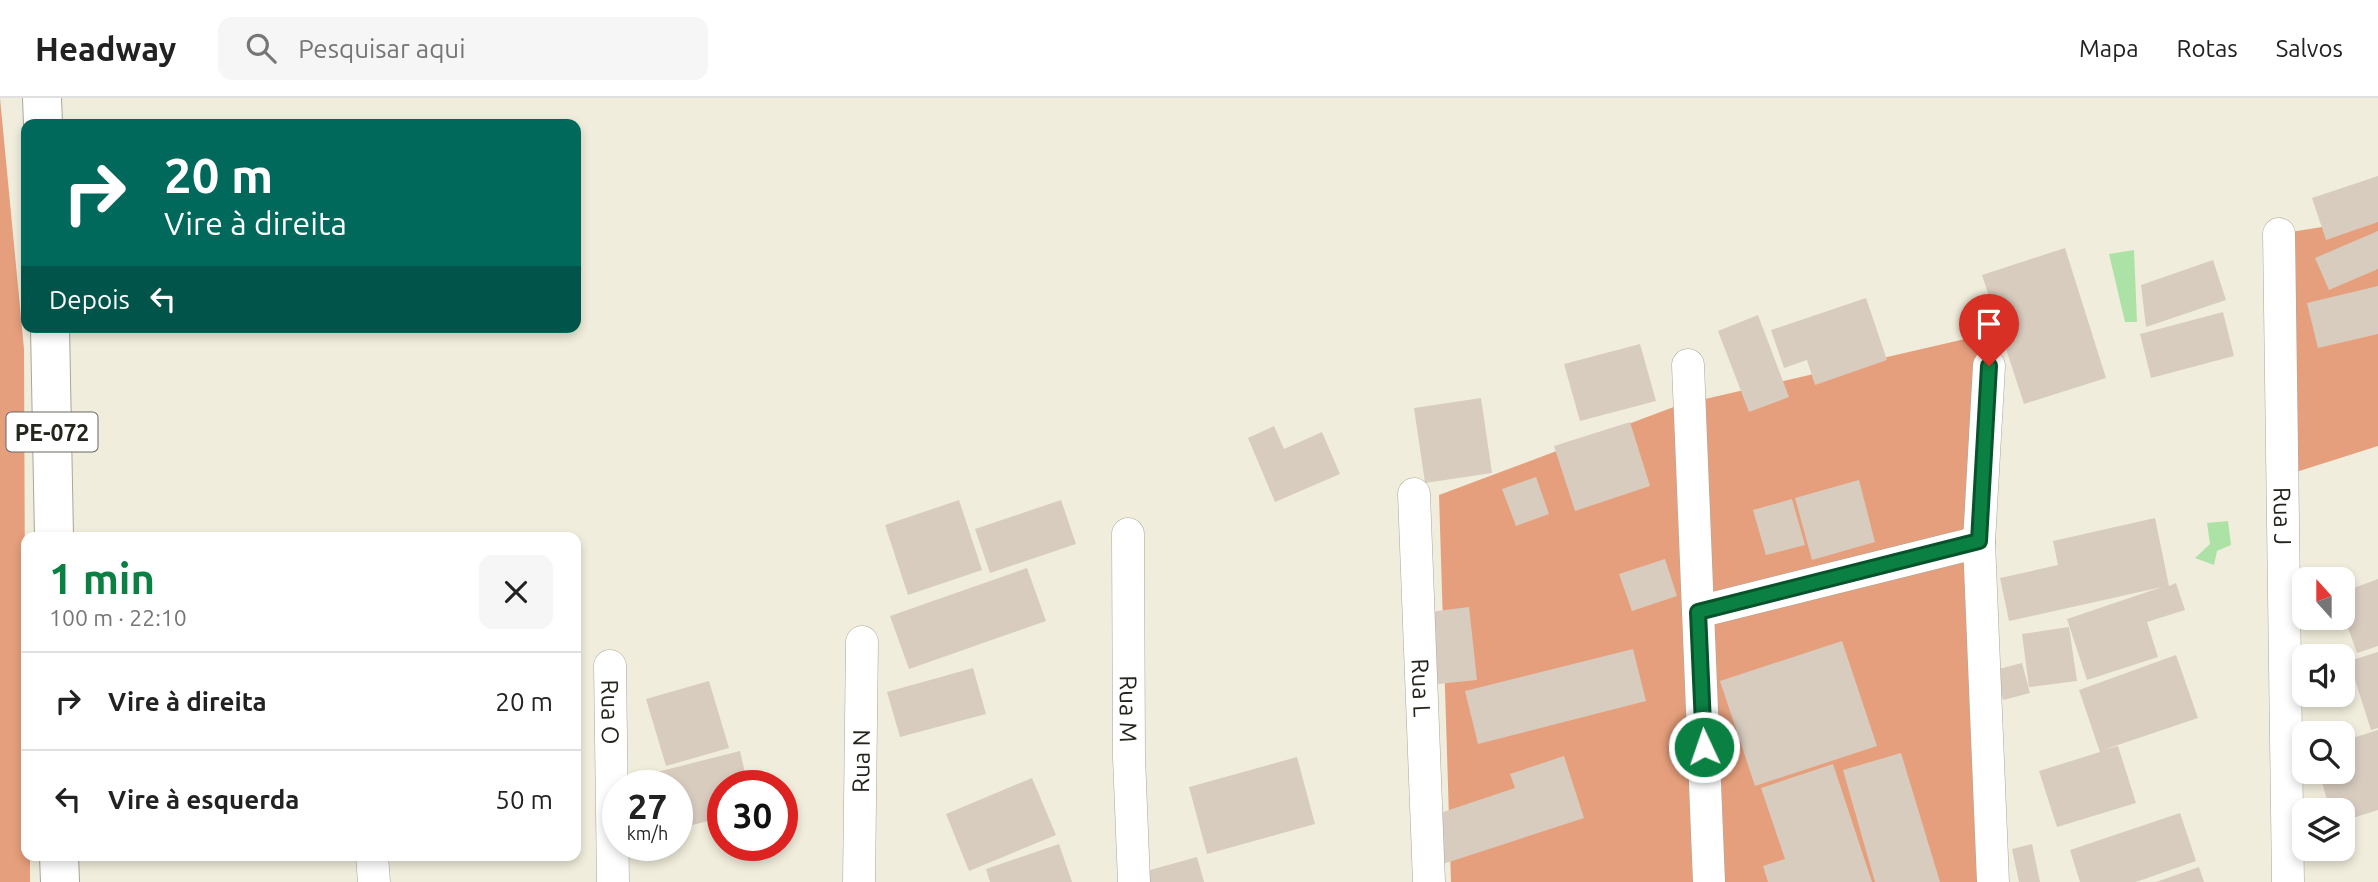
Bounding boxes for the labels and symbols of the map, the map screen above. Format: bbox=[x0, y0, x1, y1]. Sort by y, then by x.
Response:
pin bbox=[1959, 294, 2019, 366]
road number: PE-072 bbox=[7, 412, 98, 452]
street label: Rua J bbox=[2269, 487, 2297, 545]
north arrow bbox=[2292, 567, 2356, 630]
street label: Rua L bbox=[1407, 658, 1436, 718]
street label: Rua M bbox=[1115, 675, 1142, 743]
street label: Rua O bbox=[597, 679, 625, 745]
position arrow bbox=[1667, 710, 1741, 784]
street label: Rua N bbox=[847, 729, 874, 793]
speed limit sign: 30 bbox=[707, 770, 798, 861]

